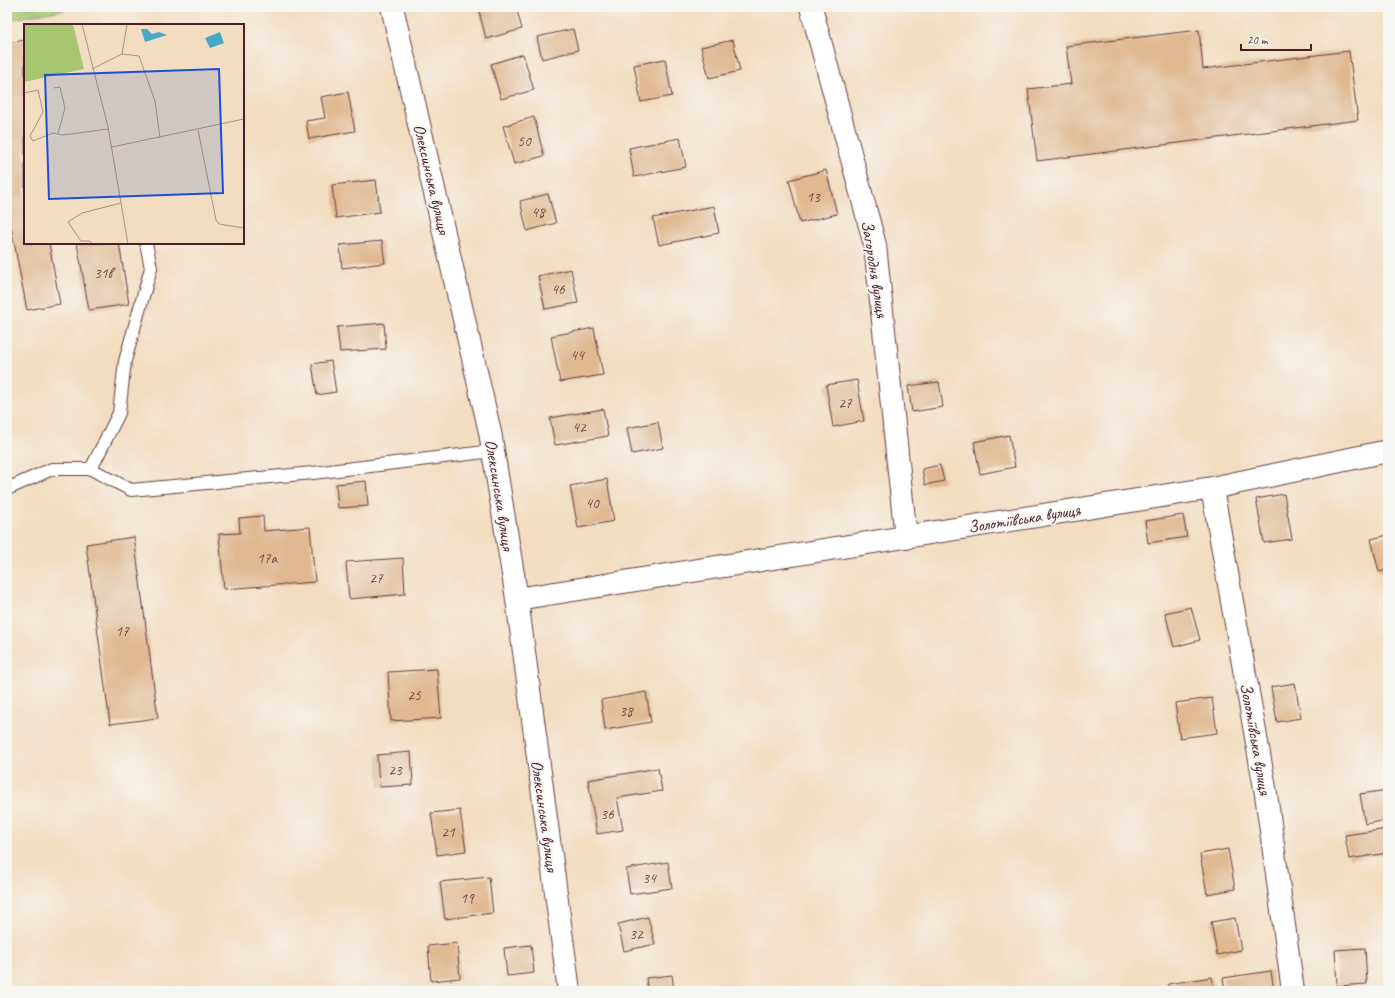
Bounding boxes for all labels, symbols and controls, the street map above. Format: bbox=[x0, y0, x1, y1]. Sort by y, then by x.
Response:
inset map bbox=[24, 24, 244, 244]
scale bar bbox=[1241, 26, 1311, 52]
text: 20 m bbox=[1247, 32, 1269, 48]
street label: Олексинська вулиця bbox=[409, 122, 455, 237]
house number: 50 bbox=[517, 132, 532, 151]
house number: 13 bbox=[806, 188, 821, 207]
house number: 48 bbox=[531, 203, 546, 222]
street label: Загородня вулиця bbox=[856, 219, 893, 320]
house number: 31в bbox=[94, 264, 115, 283]
house number: 46 bbox=[551, 280, 566, 299]
house number: 44 bbox=[570, 346, 585, 365]
house number: 27 bbox=[838, 394, 853, 413]
house number: 42 bbox=[572, 418, 587, 437]
street label: Олексинська вулиця bbox=[480, 438, 519, 553]
house number: 40 bbox=[585, 494, 600, 513]
street label: Золотіївська вулиця bbox=[967, 499, 1082, 538]
house number: 17а bbox=[257, 549, 278, 568]
house number: 27 bbox=[369, 569, 384, 588]
house number: 17 bbox=[115, 622, 130, 641]
street label: Золотіївська вулиця bbox=[1235, 682, 1276, 797]
house number: 25 bbox=[407, 686, 422, 705]
house number: 38 bbox=[619, 702, 634, 721]
street label: Олексинська вулиця bbox=[526, 759, 563, 874]
house number: 23 bbox=[388, 761, 403, 780]
house number: 36 bbox=[600, 805, 615, 824]
house number: 21 bbox=[441, 823, 456, 842]
house number: 34 bbox=[642, 869, 657, 888]
house number: 19 bbox=[460, 889, 475, 908]
house number: 32 bbox=[629, 925, 644, 944]

